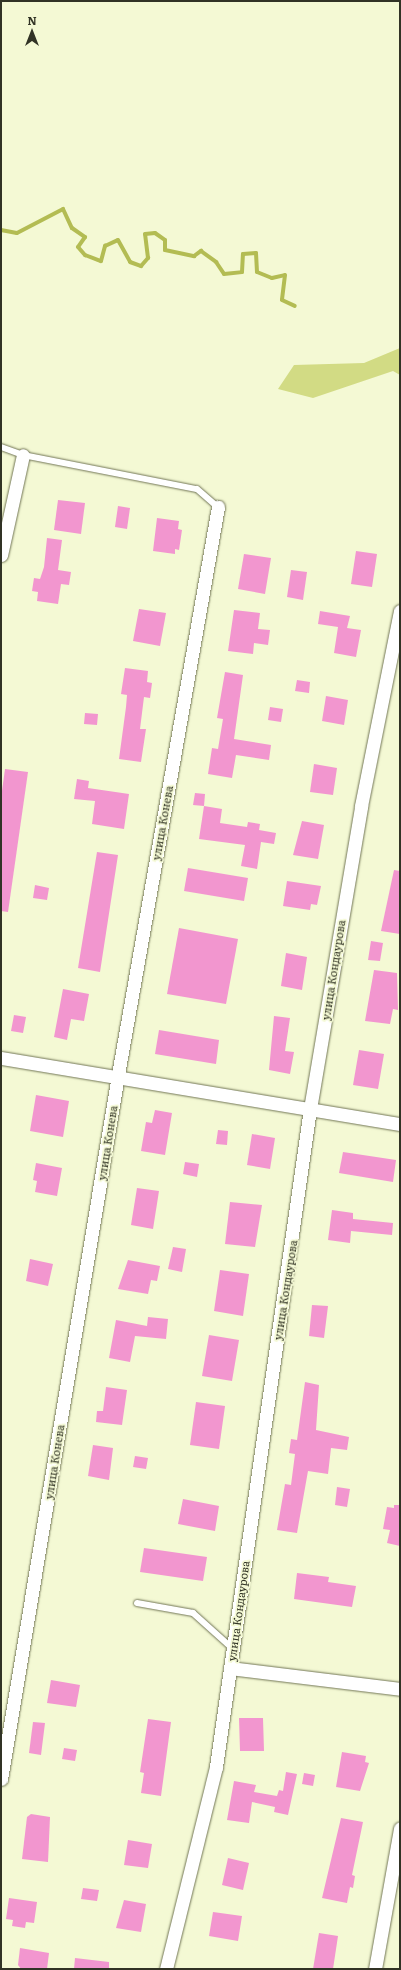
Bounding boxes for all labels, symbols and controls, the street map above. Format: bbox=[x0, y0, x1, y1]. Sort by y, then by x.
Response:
north arrow bbox=[12, 12, 52, 52]
text: N bbox=[27, 12, 37, 28]
street label: улица Конева bbox=[149, 785, 175, 861]
street label: улица Кондаурова bbox=[319, 919, 347, 1021]
street label: улица Конева bbox=[95, 1105, 119, 1181]
street label: улица Кондаурова bbox=[271, 1239, 299, 1341]
street label: улица Конева bbox=[42, 1424, 66, 1500]
street label: улица Кондаурова bbox=[224, 1560, 252, 1662]

